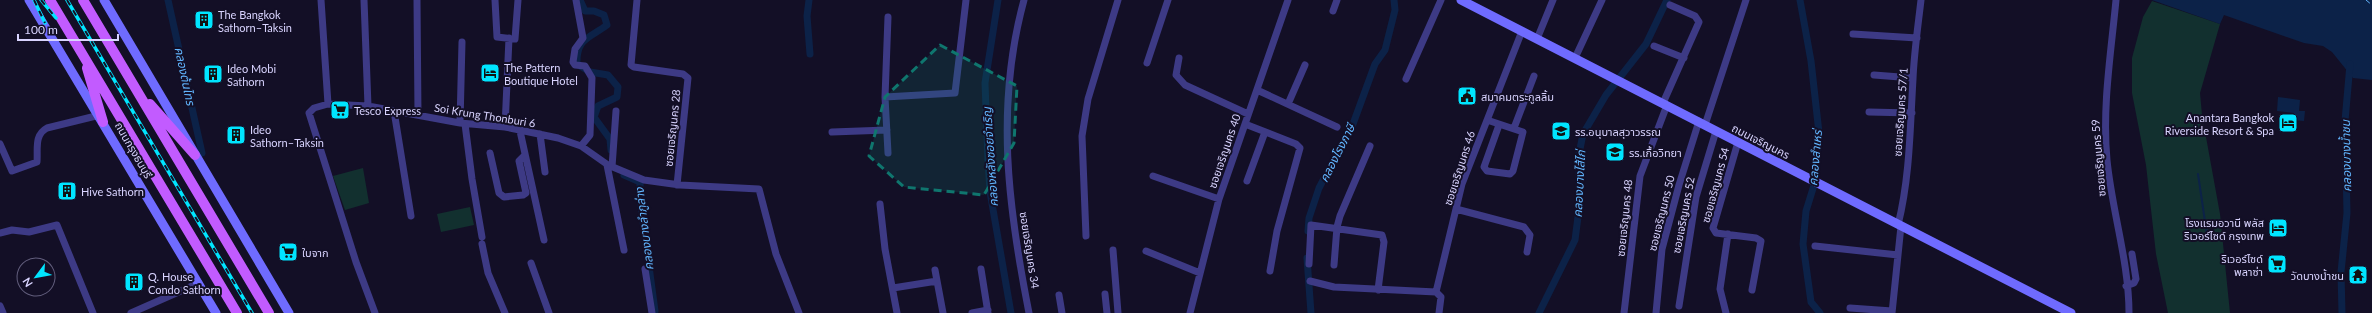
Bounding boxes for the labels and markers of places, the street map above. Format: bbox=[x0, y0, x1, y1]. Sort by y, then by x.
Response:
place label: The Bangkok Sathorn–Taksin bbox=[218, 8, 292, 34]
building icon: The Bangkok Sathorn–Taksin bbox=[193, 9, 215, 31]
place label: The Pattern Boutique Hotel bbox=[504, 61, 578, 87]
place label: Ideo Mobi Sathorn bbox=[227, 62, 276, 88]
hotel icon: The Pattern Boutique Hotel bbox=[479, 62, 501, 84]
building icon: Ideo Mobi Sathorn bbox=[202, 63, 224, 85]
public building icon: สมาคมตระกูลลิ้ม bbox=[1456, 85, 1478, 107]
place label: สมาคมตระกูลลิ้ม bbox=[1481, 89, 1554, 104]
supermarket icon: Tesco Express bbox=[329, 99, 351, 121]
place label: Tesco Express bbox=[354, 104, 421, 117]
place label: Anantara Bangkok Riverside Resort & Spa bbox=[2165, 111, 2274, 137]
hotel icon: Anantara Bangkok Riverside Resort & Spa bbox=[2277, 112, 2299, 134]
school or university icon: รร.อนุบาลสุวาวรรณ bbox=[1550, 120, 1572, 142]
place label: Ideo Sathorn–Taksin bbox=[250, 123, 324, 149]
building icon: Ideo Sathorn–Taksin bbox=[225, 124, 247, 146]
place label: รร.อนุบาลสุวาวรรณ bbox=[1575, 125, 1661, 139]
school or university icon: รร.เกื้อวิทยา bbox=[1604, 141, 1626, 163]
place label: รร.เกื้อวิทยา bbox=[1629, 145, 1682, 159]
building icon: Hive Sathorn bbox=[56, 180, 78, 202]
place label: Hive Sathorn bbox=[81, 185, 144, 198]
place label: โรงแรมอวานี พลัส ริเวอร์ไซด์ กรุงเทพ bbox=[2184, 216, 2264, 243]
hotel icon: โรงแรมอวานี พลัส ริเวอร์ไซด์ กรุงเทพ bbox=[2267, 217, 2289, 239]
supermarket icon: ใบจาก bbox=[277, 241, 299, 263]
place label: ใบจาก bbox=[302, 246, 329, 259]
place label: ริเวอร์ไซด์ พลาซ่า bbox=[2221, 252, 2263, 278]
supermarket icon: ริเวอร์ไซด์ พลาซ่า bbox=[2266, 253, 2288, 275]
temple icon: วัดบางน้ำชน bbox=[2347, 264, 2369, 286]
place label: วัดบางน้ำชน bbox=[2291, 268, 2344, 282]
place label: Q. House Condo Sathorn bbox=[148, 270, 221, 296]
building icon: Q. House Condo Sathorn bbox=[123, 271, 145, 293]

